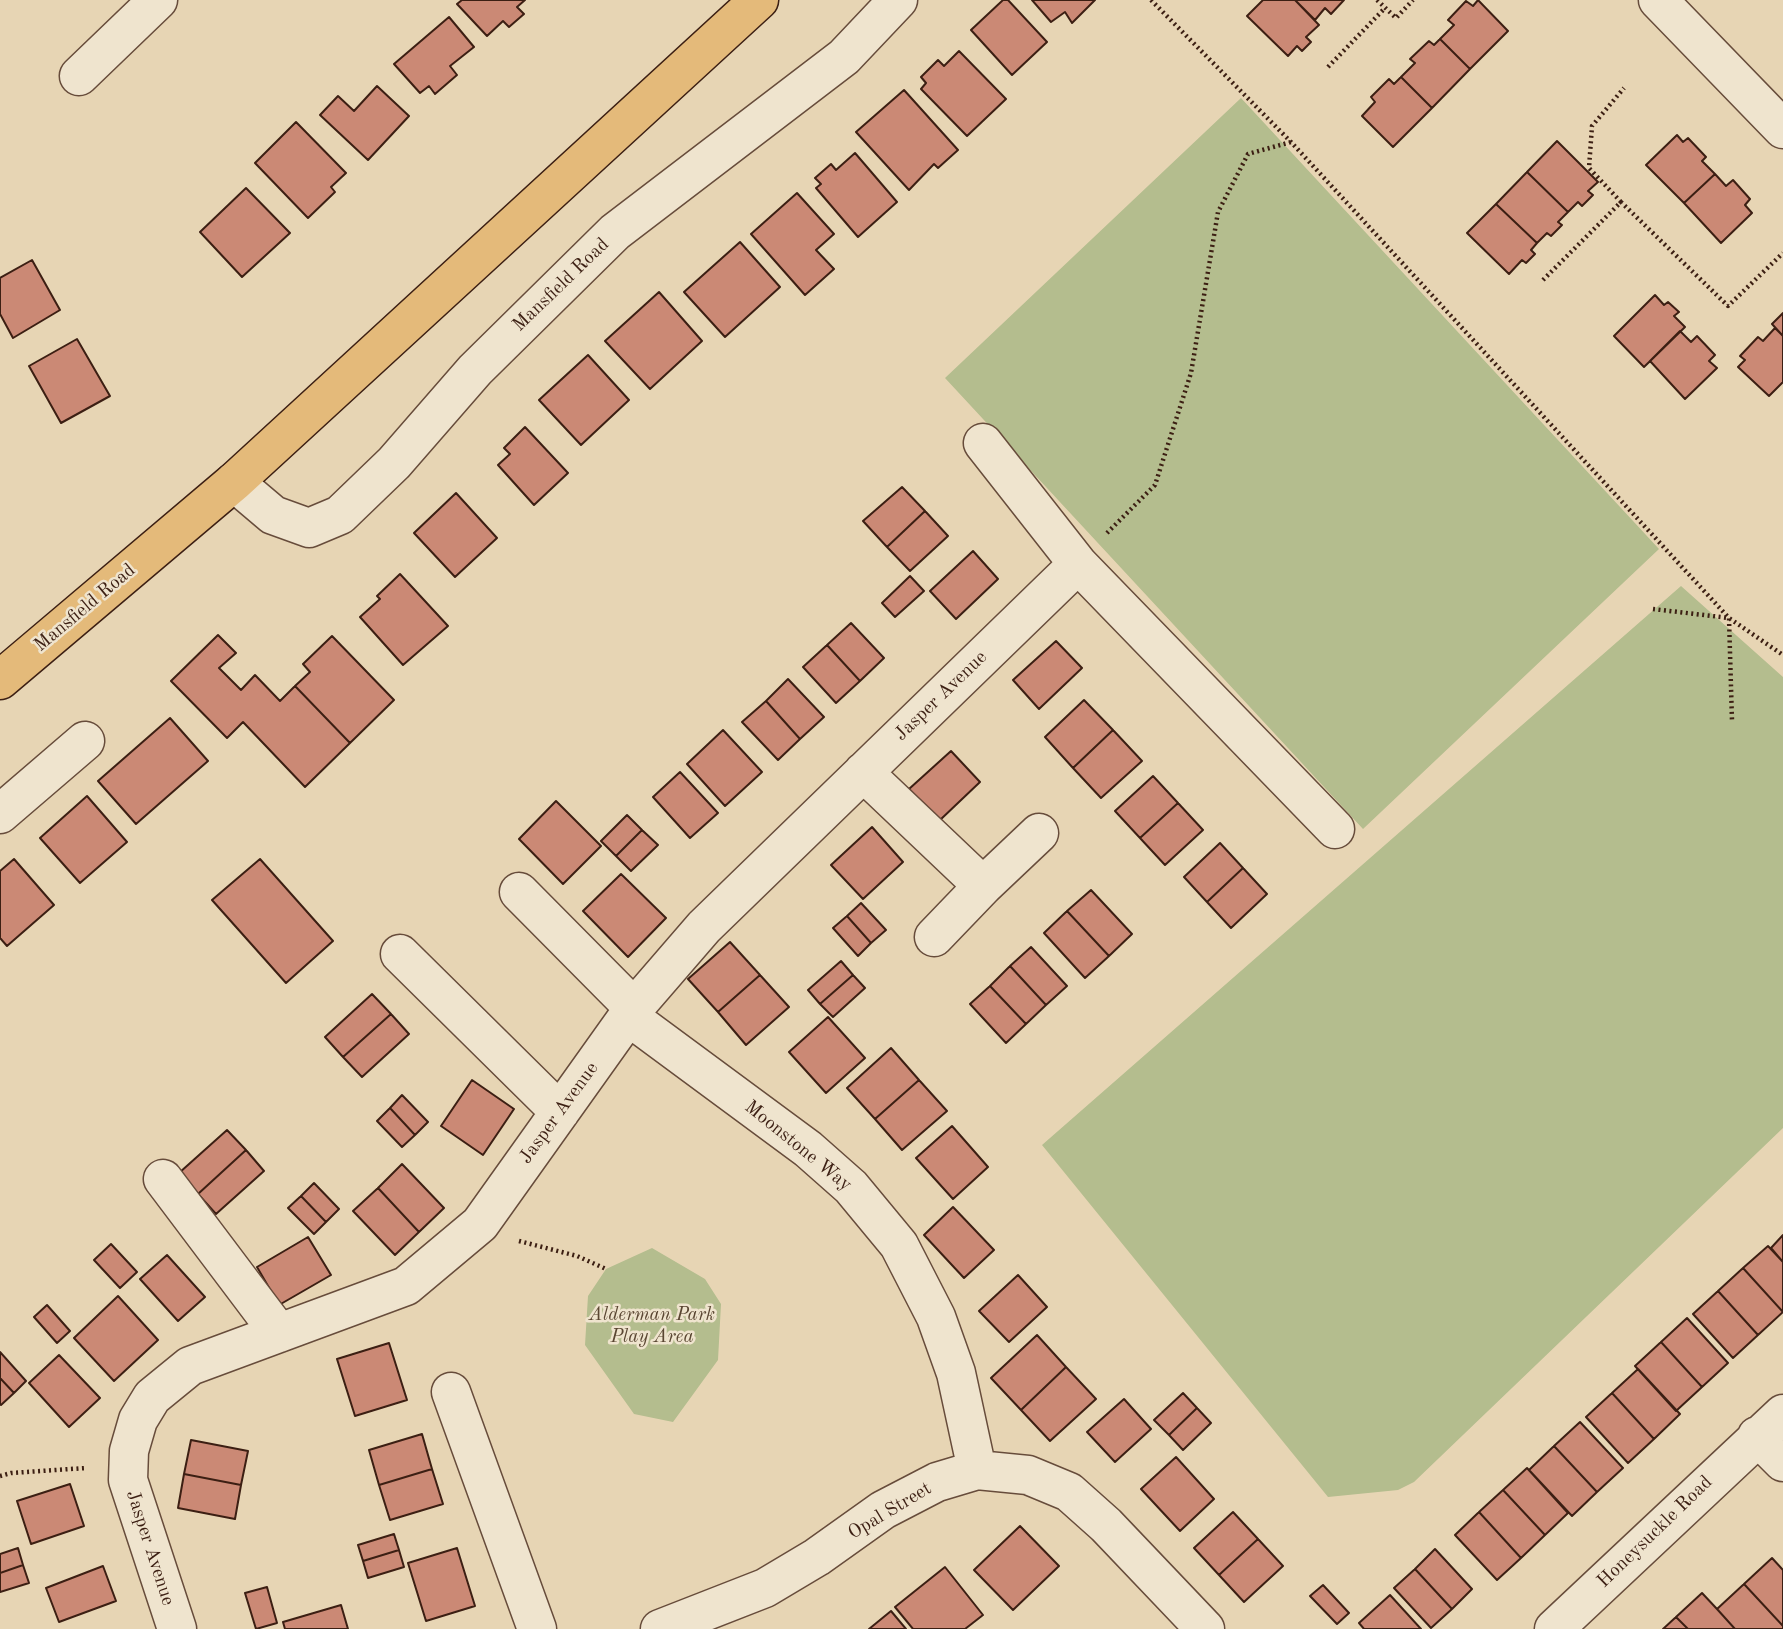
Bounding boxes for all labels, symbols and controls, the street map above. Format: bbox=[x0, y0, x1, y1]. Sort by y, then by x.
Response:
street label: Mansfield Road bbox=[508, 233, 614, 337]
street label: Mansfield Road bbox=[30, 559, 140, 657]
street label: Jasper Avenue bbox=[890, 646, 992, 746]
street label: Jasper Avenue bbox=[515, 1058, 603, 1168]
street label: Moonstone Way bbox=[740, 1096, 856, 1196]
park label: Alderman Park Play Area bbox=[589, 1304, 715, 1348]
street label: Honeysuckle Road bbox=[1593, 1471, 1717, 1593]
street label: Opal Street bbox=[844, 1477, 936, 1545]
street label: Jasper Avenue bbox=[121, 1487, 179, 1609]

